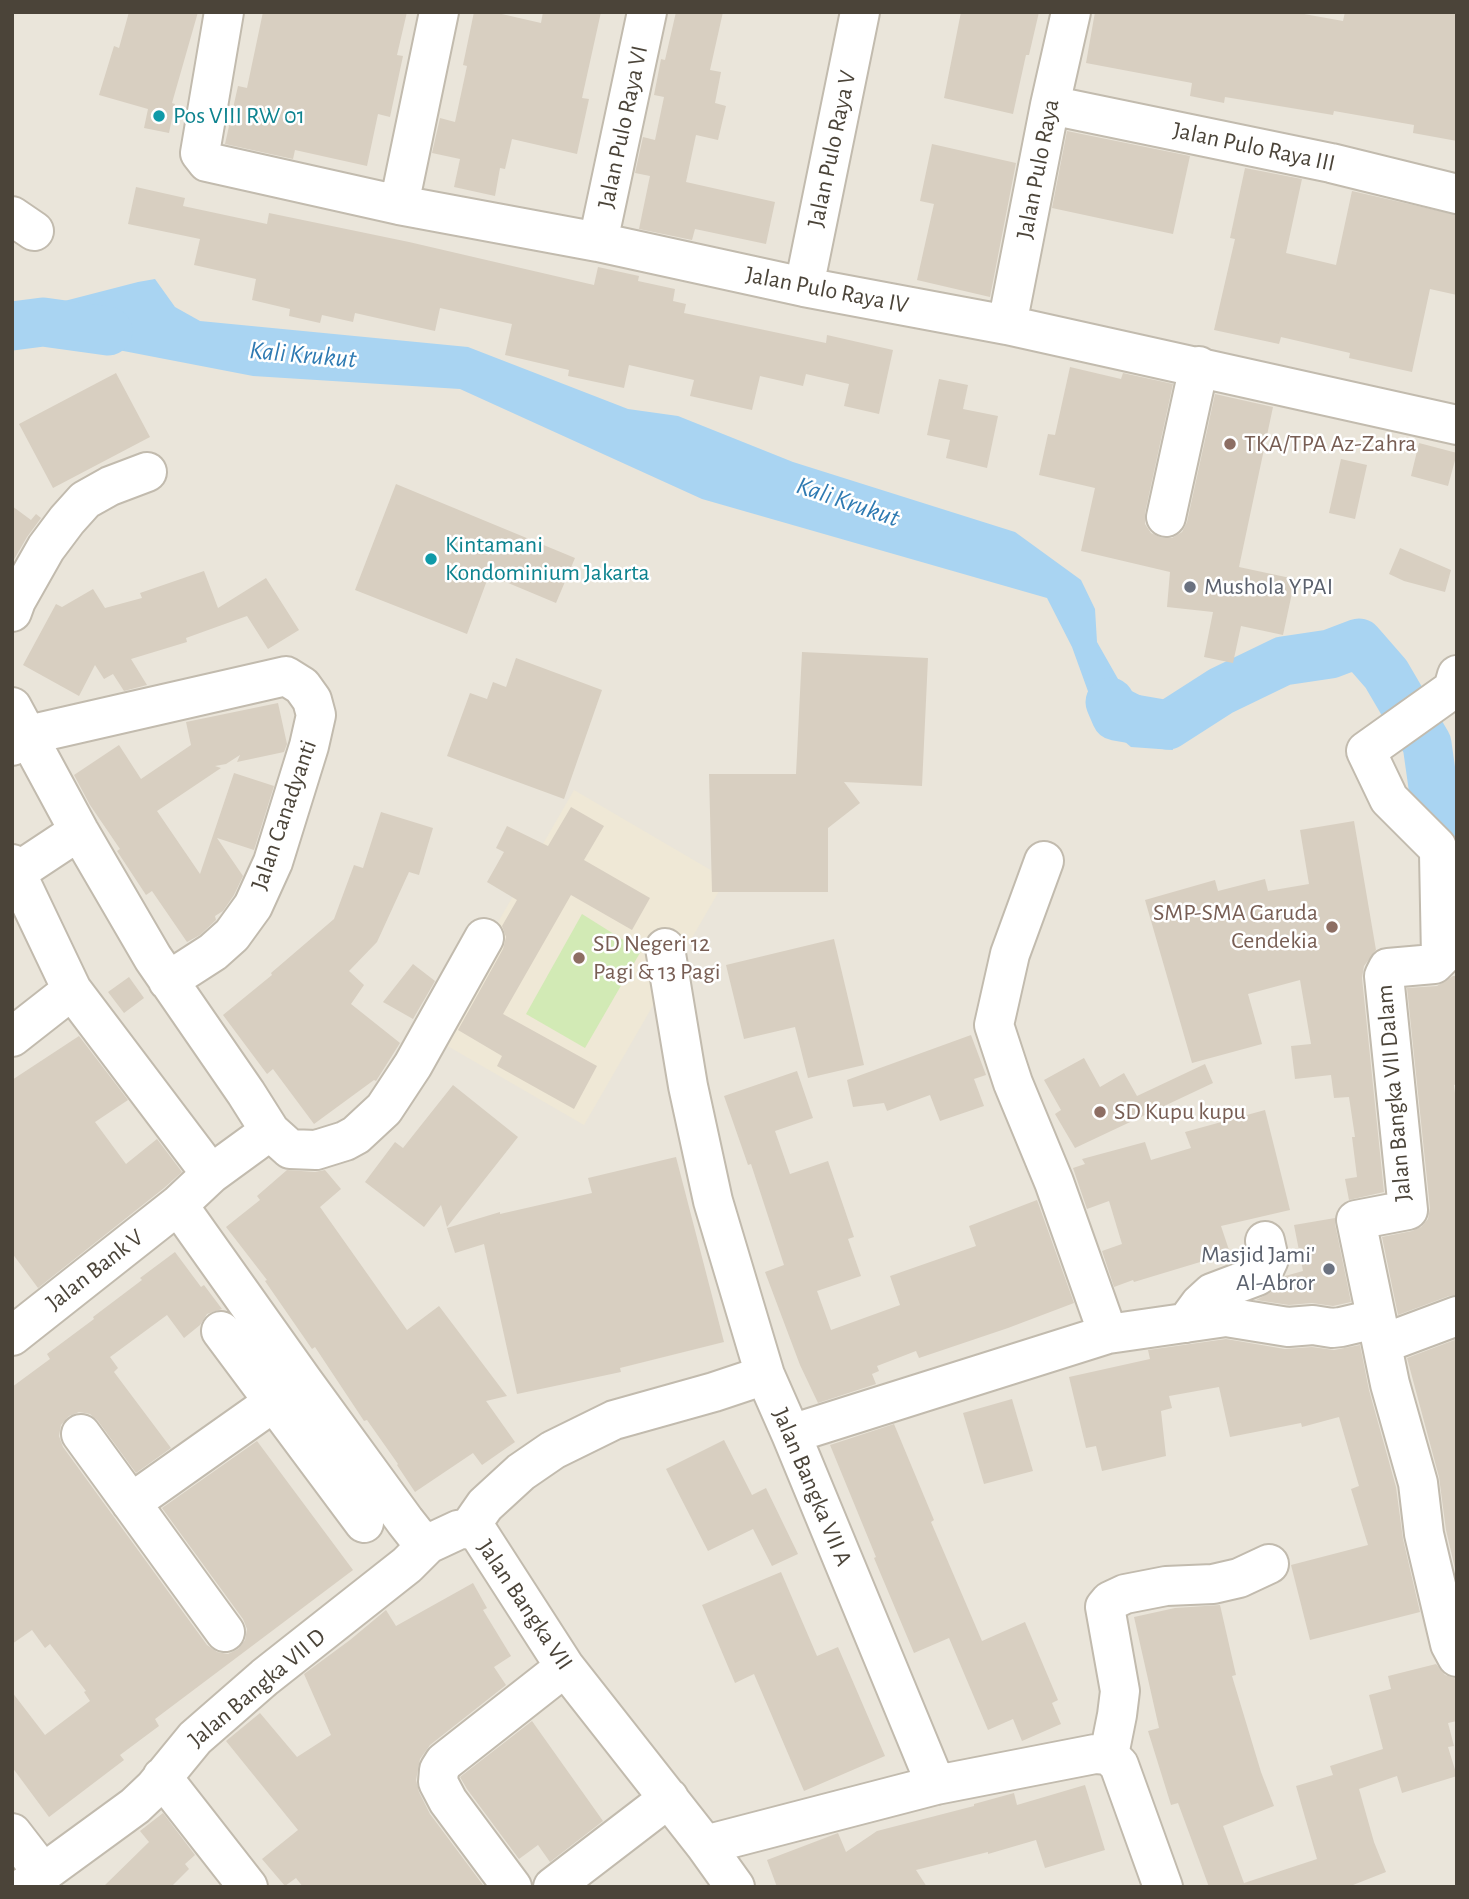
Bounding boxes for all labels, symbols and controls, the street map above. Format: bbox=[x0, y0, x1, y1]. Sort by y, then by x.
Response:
street label: Jalan Pulo Raya VI bbox=[592, 43, 654, 211]
street label: Jalan Pulo Raya V bbox=[801, 68, 863, 230]
street label: Jalan Pulo Raya bbox=[1010, 97, 1066, 241]
place label: Pos VIII RW 01 bbox=[173, 102, 305, 130]
marker: Pos VIII RW 01 bbox=[151, 108, 167, 124]
street label: Jalan Pulo Raya III bbox=[1170, 116, 1338, 178]
street label: Jalan Pulo Raya IV bbox=[743, 260, 911, 320]
water label: Kali Krukut bbox=[248, 335, 358, 375]
place label: TKA/TPA Az-Zahra bbox=[1244, 430, 1416, 458]
marker: TKA/TPA Az-Zahra bbox=[1222, 436, 1238, 452]
water label: Kali Krukut bbox=[792, 470, 904, 534]
place label: Kintamani Kondominium Jakarta bbox=[445, 531, 650, 587]
marker: Kintamani Kondominium Jakarta bbox=[423, 551, 439, 567]
place label: Mushola YPAI bbox=[1204, 573, 1333, 601]
marker: Mushola YPAI bbox=[1182, 579, 1198, 595]
street label: Jalan Canadyanti bbox=[245, 736, 323, 894]
place label: SMP-SMA Garuda Cendekia bbox=[1153, 899, 1318, 955]
marker: SMP-SMA Garuda Cendekia bbox=[1324, 919, 1340, 935]
place label: SD Negeri 12 Pagi & 13 Pagi bbox=[593, 930, 721, 986]
marker: SD Negeri 12 Pagi & 13 Pagi bbox=[571, 950, 587, 966]
street label: Jalan Bangka VII Dalam bbox=[1370, 983, 1418, 1203]
place label: SD Kupu kupu bbox=[1114, 1098, 1246, 1126]
marker: SD Kupu kupu bbox=[1092, 1104, 1108, 1120]
street label: Jalan Bank V bbox=[41, 1223, 149, 1317]
place label: Masjid Jami' Al-Abror bbox=[1201, 1241, 1315, 1297]
marker: Masjid Jami' Al-Abror bbox=[1321, 1261, 1337, 1277]
street label: Jalan Bangka VII A bbox=[766, 1404, 858, 1570]
street label: Jalan Bangka VII bbox=[471, 1534, 579, 1676]
street label: Jalan Bangka VII D bbox=[182, 1622, 332, 1754]

